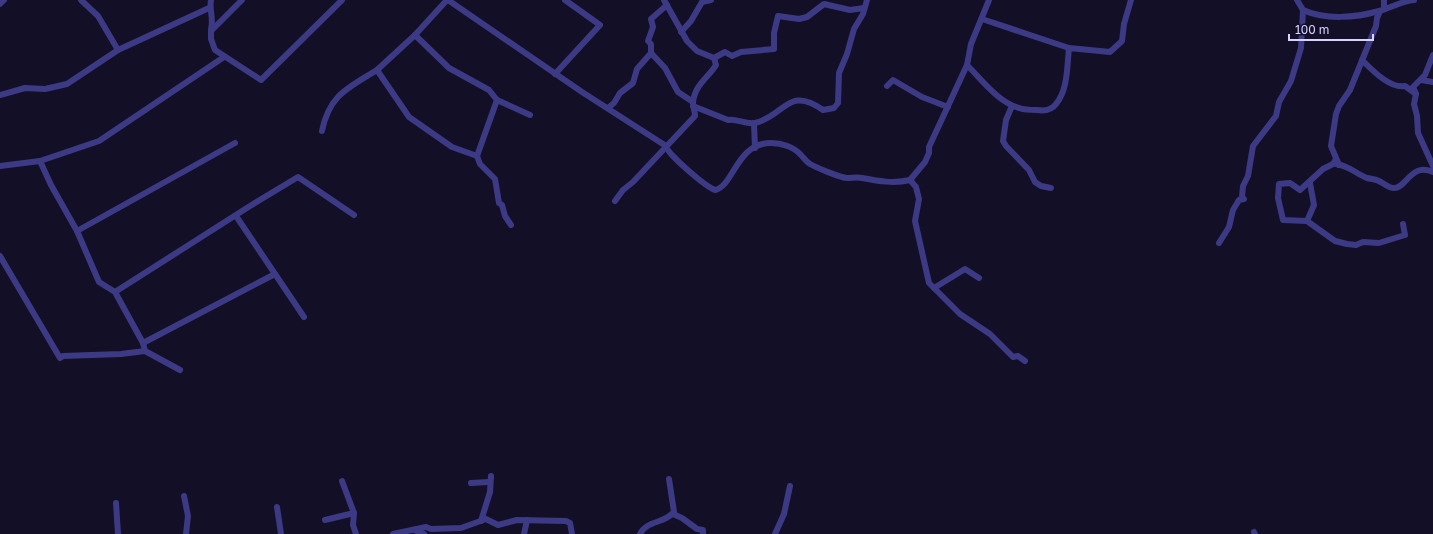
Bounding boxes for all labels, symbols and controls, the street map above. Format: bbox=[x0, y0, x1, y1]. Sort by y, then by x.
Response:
scale bar bbox=[1289, 16, 1373, 42]
text: 100 m bbox=[1295, 22, 1329, 37]

